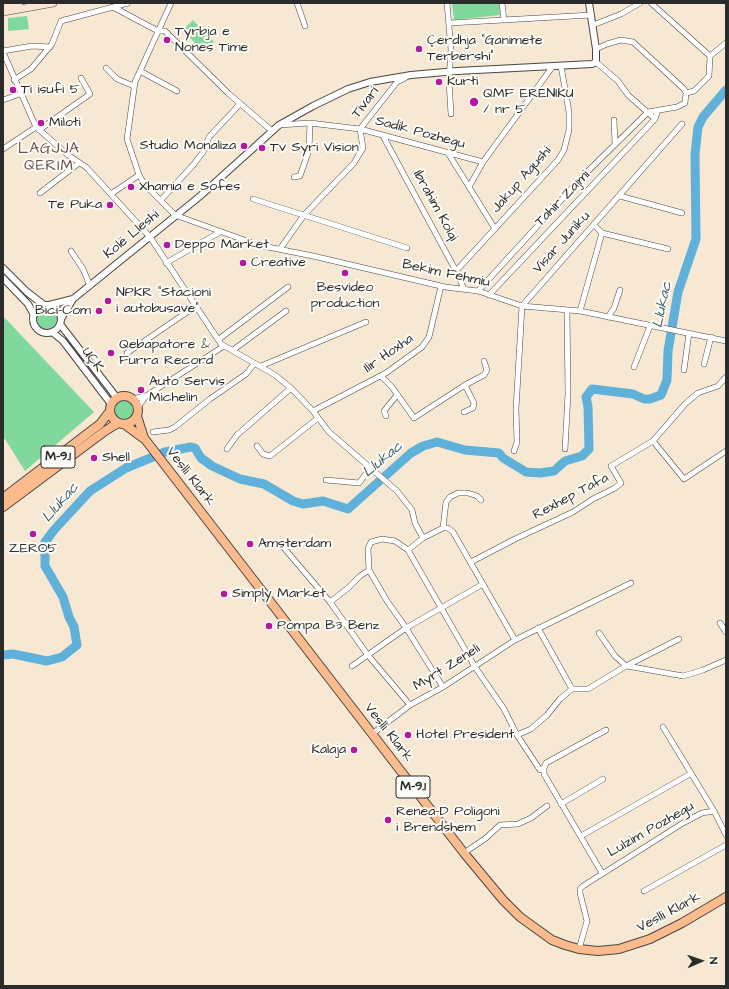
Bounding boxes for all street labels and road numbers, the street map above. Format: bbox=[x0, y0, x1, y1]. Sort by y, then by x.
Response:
street label: Tivari bbox=[349, 84, 383, 122]
street label: Sadik Pozhegu bbox=[373, 113, 467, 153]
street label: Jakup Agushi bbox=[488, 143, 556, 217]
street label: Tahir Zajmi bbox=[532, 167, 594, 231]
street label: Ibrahim Kolqi bbox=[409, 168, 461, 244]
street label: Kolë Lleshi bbox=[101, 207, 163, 263]
street label: Visar Juniku bbox=[530, 208, 594, 278]
street label: Bekim Fehmiu bbox=[401, 257, 491, 291]
street label: Ilir Hoxha bbox=[361, 331, 417, 377]
street label: UÇK bbox=[77, 344, 107, 376]
street label: Veslli Klark bbox=[162, 444, 218, 510]
road number: M-9.1 bbox=[41, 446, 75, 468]
street label: Rexhep Tafa bbox=[530, 470, 612, 524]
street label: Myrt Zeneli bbox=[410, 641, 484, 695]
street label: Veslli Klark bbox=[360, 700, 416, 766]
road number: M-9.1 bbox=[396, 776, 430, 798]
street label: Lulzim Pozhegu bbox=[605, 798, 697, 862]
street label: Veslli Klark bbox=[634, 889, 704, 937]

